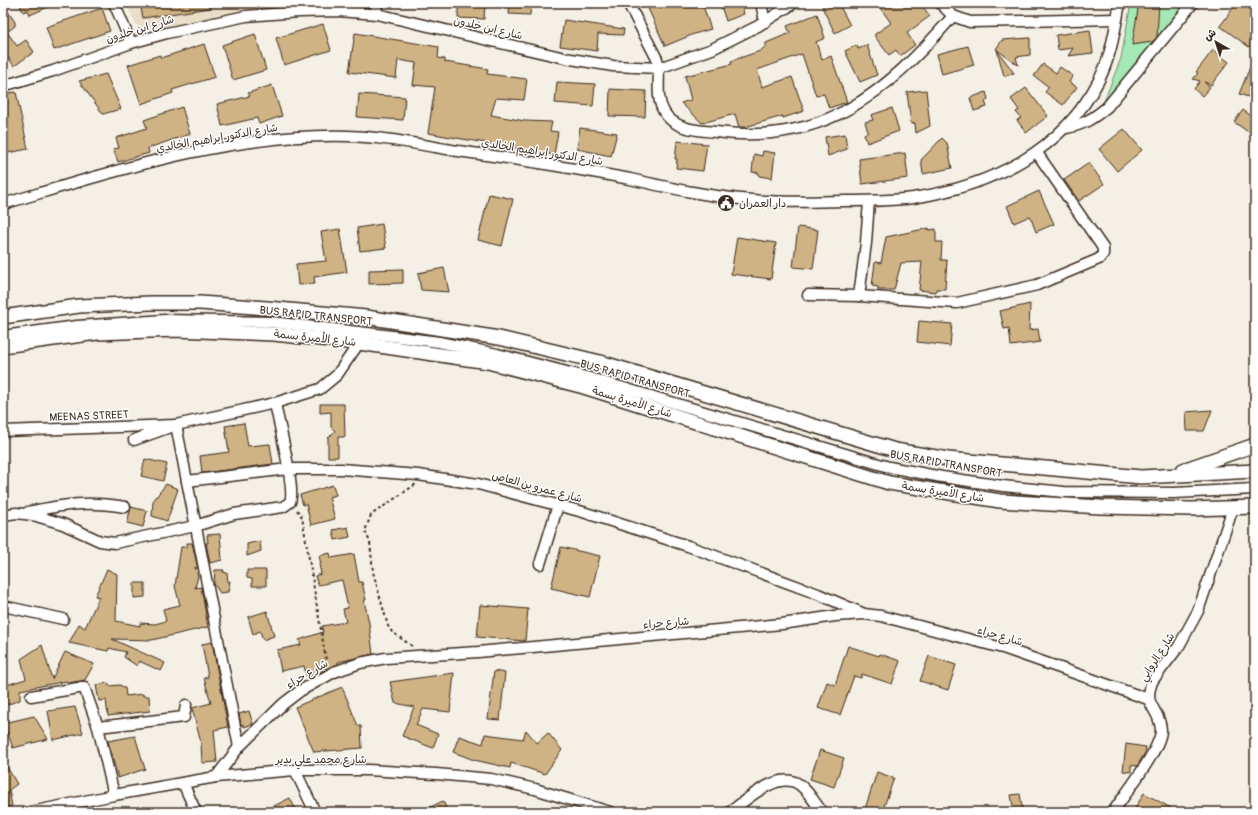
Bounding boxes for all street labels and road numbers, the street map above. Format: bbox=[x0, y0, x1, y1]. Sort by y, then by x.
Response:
street label: شارع ابن خلدون bbox=[104, 12, 176, 47]
street label: شارع ابن خلدون bbox=[452, 14, 524, 44]
street label: شارع الدكتور إبراهيم الخالدي bbox=[155, 121, 279, 157]
street label: شارع الدكتور إبراهيم الخالدي bbox=[480, 136, 604, 170]
street label: BUS RAPID TRANSPORT bbox=[259, 304, 373, 328]
street label: شارع الأميرة بسمة bbox=[273, 326, 357, 351]
street label: BUS RAPID TRANSPORT bbox=[579, 357, 691, 401]
street label: شارع الأميرة بسمة bbox=[590, 383, 674, 422]
street label: MEENAS STREET bbox=[49, 408, 129, 424]
street label: BUS RAPID TRANSPORT bbox=[889, 448, 1003, 480]
street label: شارع عمرو بن العاص bbox=[490, 469, 583, 507]
street label: شارع الأميرة بسمة bbox=[901, 478, 985, 507]
street label: شارع حراء bbox=[642, 615, 690, 633]
street label: شارع حراء bbox=[975, 623, 1024, 651]
street label: شارع الروابي bbox=[1137, 630, 1181, 686]
street label: شارع حراء bbox=[284, 656, 331, 693]
street label: شارع محمد علي بدير bbox=[274, 753, 367, 770]

